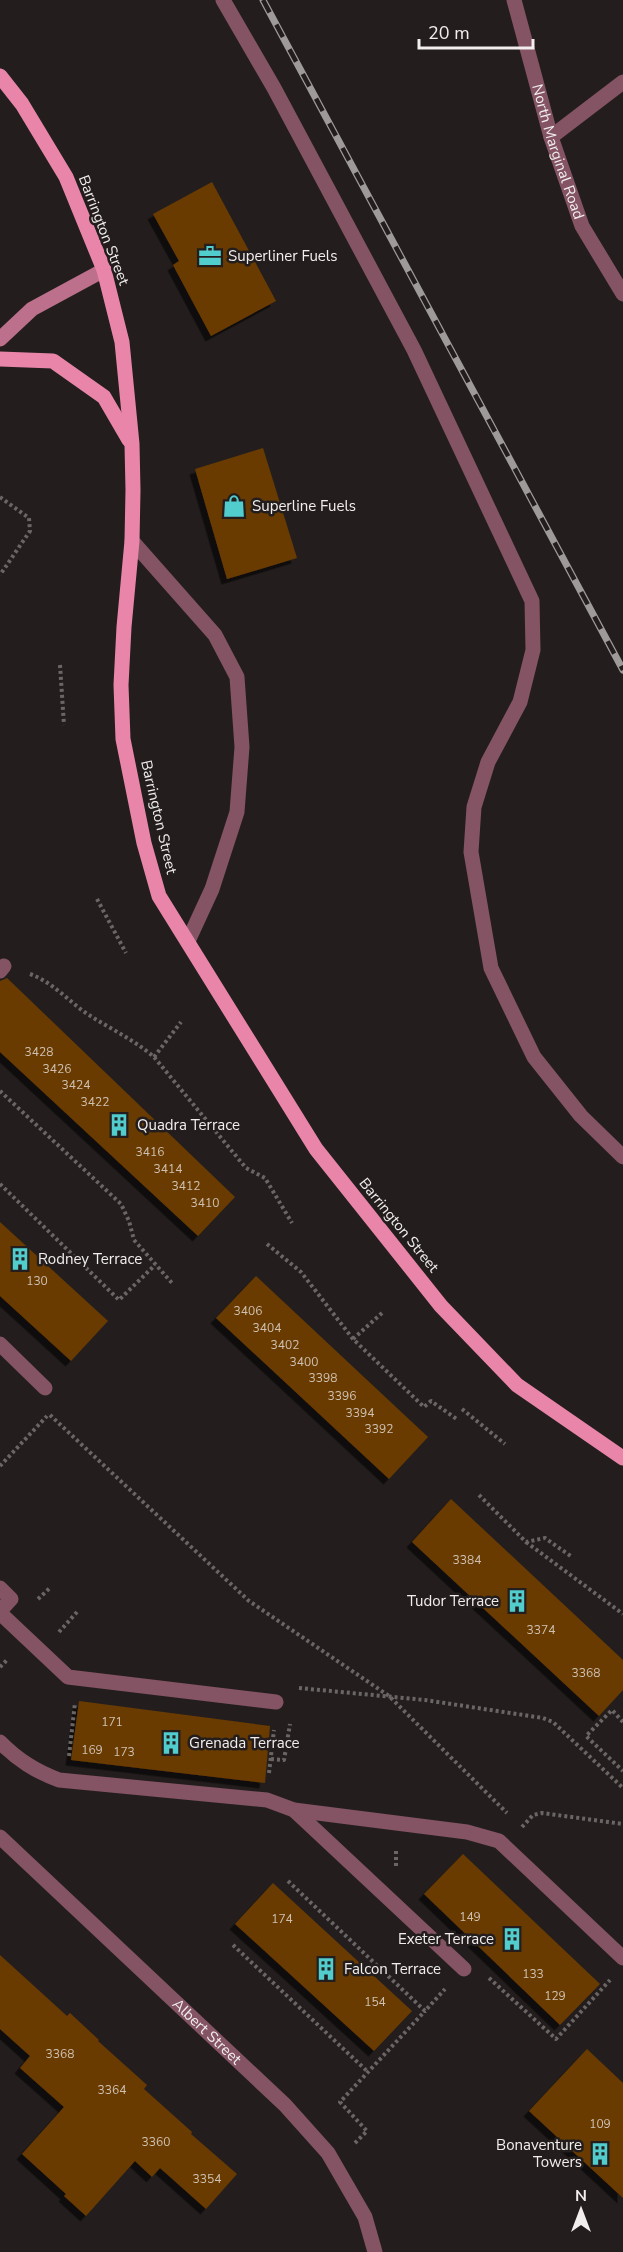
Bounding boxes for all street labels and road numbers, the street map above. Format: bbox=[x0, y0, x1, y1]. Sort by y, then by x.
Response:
street label: North Marginal Road bbox=[527, 82, 589, 222]
street label: Barrington Street bbox=[74, 172, 134, 289]
street label: Barrington Street bbox=[136, 758, 182, 877]
street label: Barrington Street bbox=[355, 1173, 444, 1277]
street label: Albert Street bbox=[168, 1994, 246, 2069]

